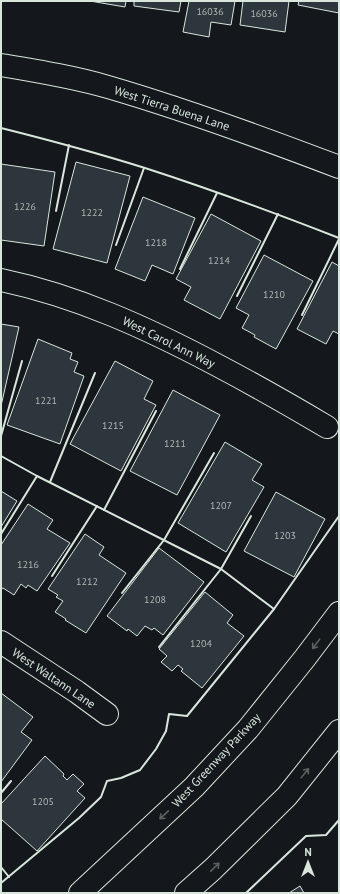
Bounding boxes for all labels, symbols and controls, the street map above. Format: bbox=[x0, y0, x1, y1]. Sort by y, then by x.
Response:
house number: 16036 bbox=[196, 5, 224, 18]
house number: 16036 bbox=[250, 7, 278, 20]
street label: West Tierra Buena Lane bbox=[112, 82, 232, 134]
house number: 1226 bbox=[14, 200, 36, 213]
house number: 1222 bbox=[81, 206, 103, 219]
house number: 1218 bbox=[145, 236, 167, 249]
house number: 1214 bbox=[208, 254, 230, 267]
house number: 1210 bbox=[263, 288, 285, 301]
street label: West Carol Ann Way bbox=[120, 313, 218, 371]
house number: 1221 bbox=[35, 394, 57, 407]
house number: 1215 bbox=[102, 419, 124, 432]
house number: 1211 bbox=[164, 437, 186, 450]
house number: 1207 bbox=[210, 499, 232, 512]
house number: 1203 bbox=[274, 529, 296, 542]
house number: 1216 bbox=[17, 558, 39, 571]
house number: 1212 bbox=[76, 575, 98, 588]
house number: 1208 bbox=[144, 593, 166, 606]
house number: 1204 bbox=[190, 637, 212, 650]
one-way arrow bbox=[311, 639, 320, 650]
street label: West Waltann Lane bbox=[9, 645, 99, 711]
street label: West Greenway Parkway bbox=[168, 709, 264, 810]
one-way arrow bbox=[301, 768, 309, 779]
house number: 1205 bbox=[32, 795, 54, 808]
one-way arrow bbox=[159, 810, 170, 819]
north arrow bbox=[288, 842, 328, 882]
text: N bbox=[304, 845, 312, 859]
one-way arrow bbox=[210, 862, 220, 872]

